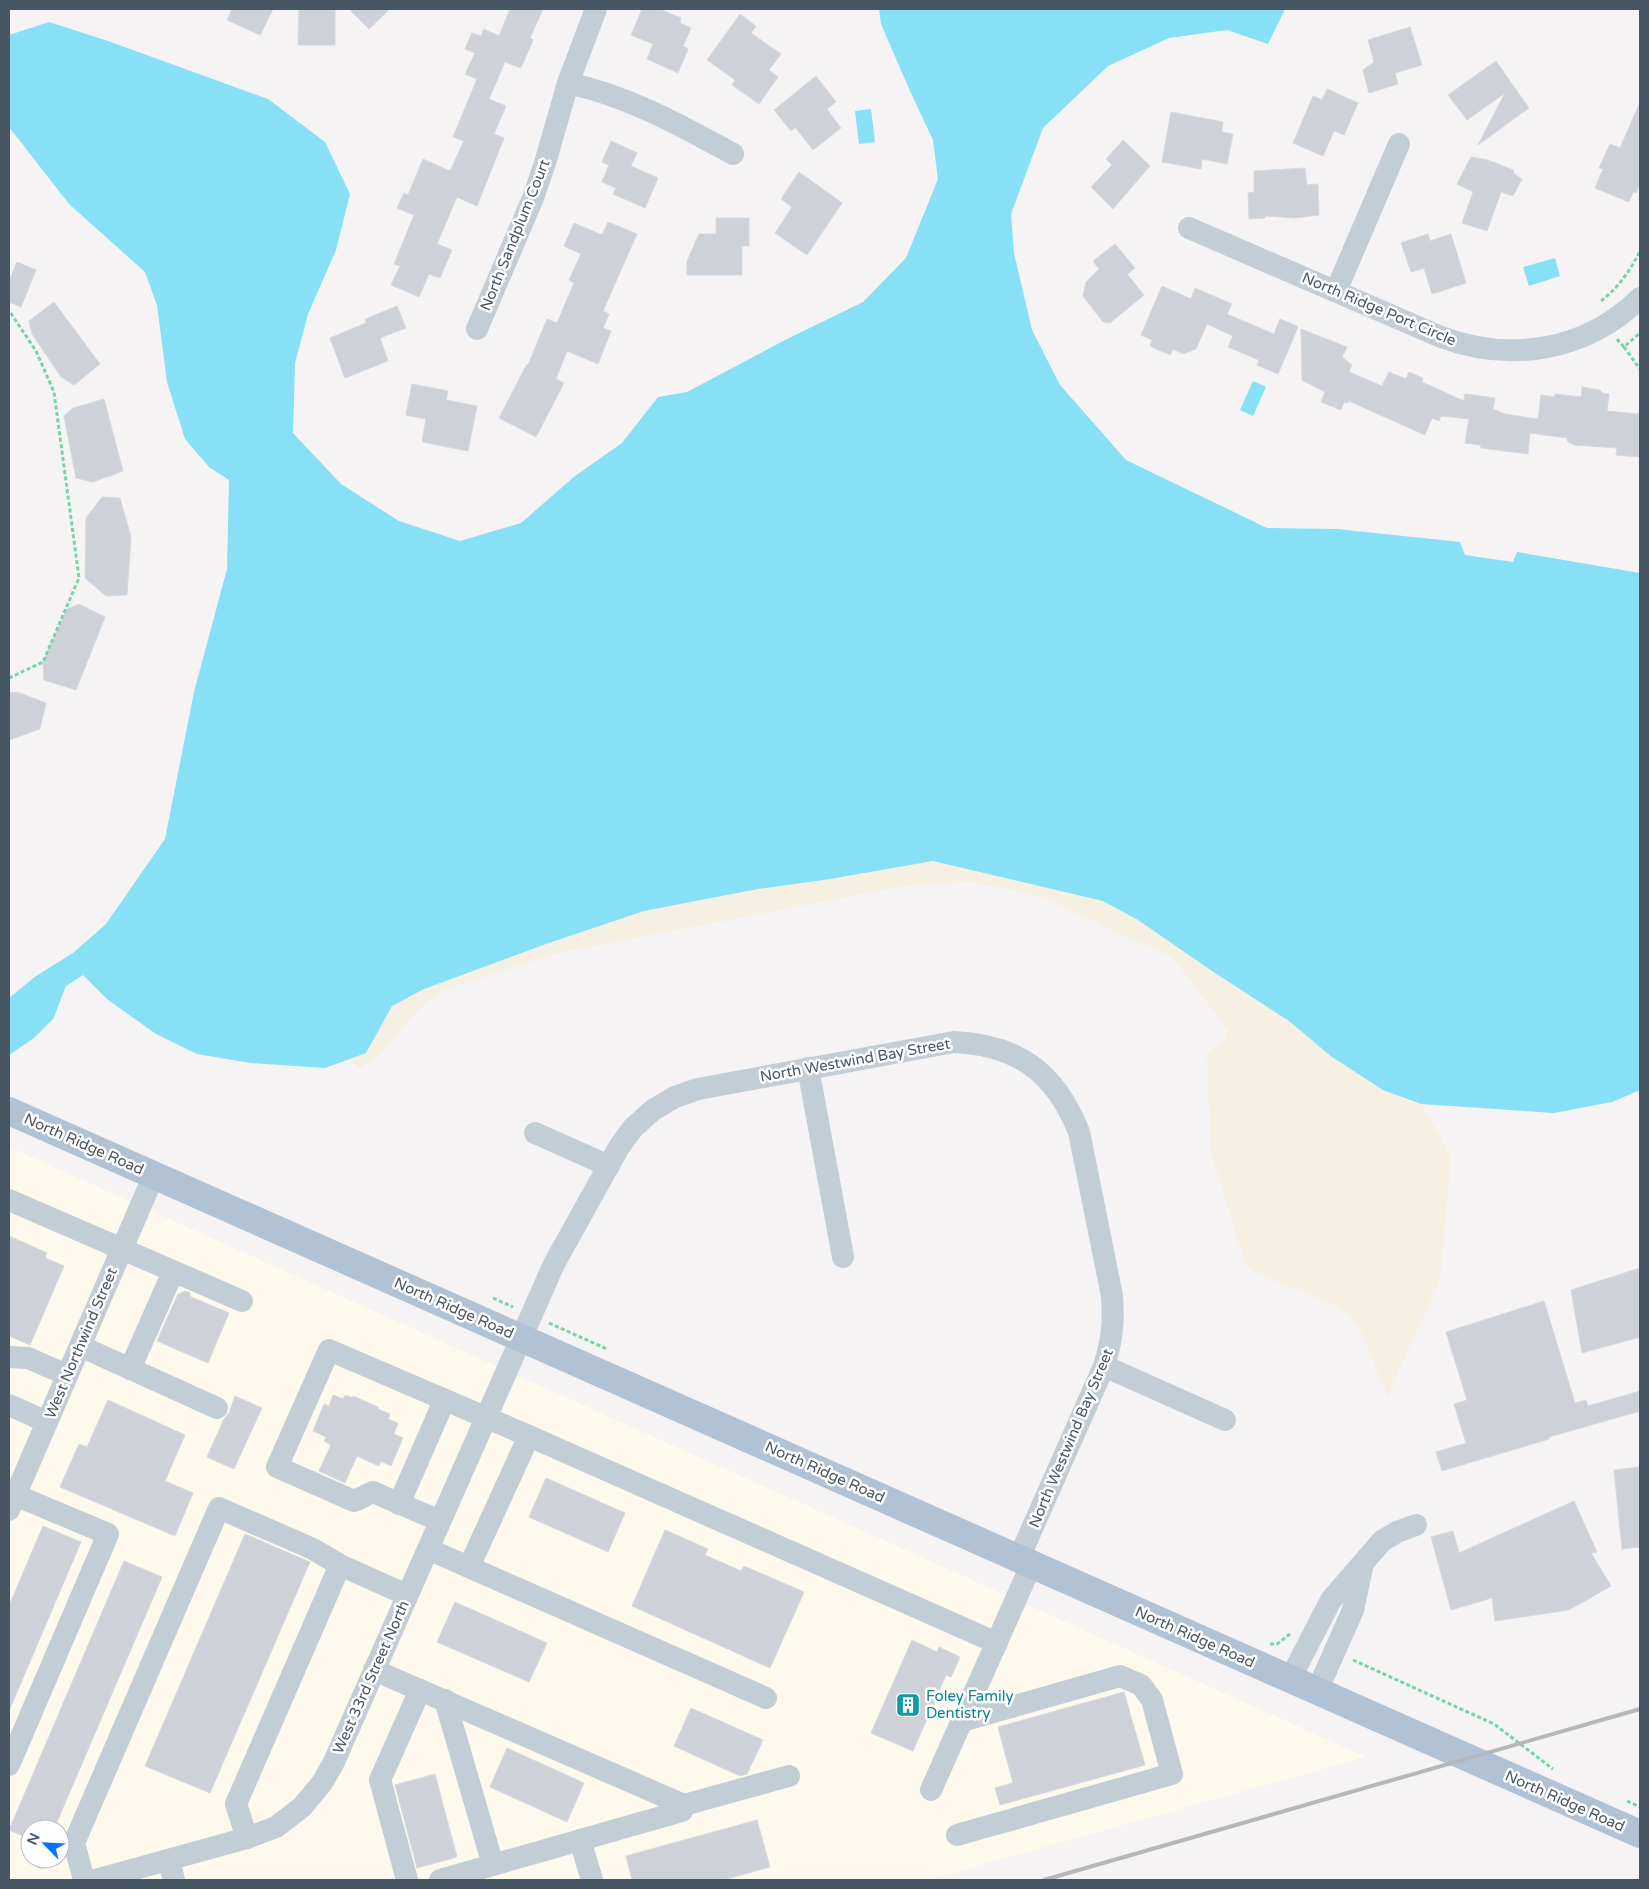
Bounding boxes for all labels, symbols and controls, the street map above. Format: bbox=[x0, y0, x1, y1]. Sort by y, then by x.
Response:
street label: North Sandplum Court bbox=[476, 156, 554, 313]
street label: North Ridge Port Circle bbox=[1299, 268, 1459, 350]
street label: North Westwind Bay Street bbox=[758, 1034, 952, 1086]
street label: North Ridge Road bbox=[21, 1110, 147, 1178]
street label: West Northwind Street bbox=[41, 1265, 121, 1421]
street label: North Ridge Road bbox=[391, 1274, 517, 1342]
street label: North Westwind Bay Street bbox=[1025, 1345, 1117, 1530]
street label: North Ridge Road bbox=[762, 1438, 888, 1506]
street label: West 33rd Street North bbox=[329, 1598, 413, 1756]
street label: North Ridge Road bbox=[1132, 1603, 1258, 1671]
place label: Foley Family Dentistry bbox=[926, 1687, 1013, 1722]
building icon: Foley Family Dentistry bbox=[895, 1692, 921, 1718]
street label: North Ridge Road bbox=[1502, 1767, 1628, 1835]
north arrow bbox=[20, 1819, 70, 1869]
text: N bbox=[24, 1830, 44, 1848]

